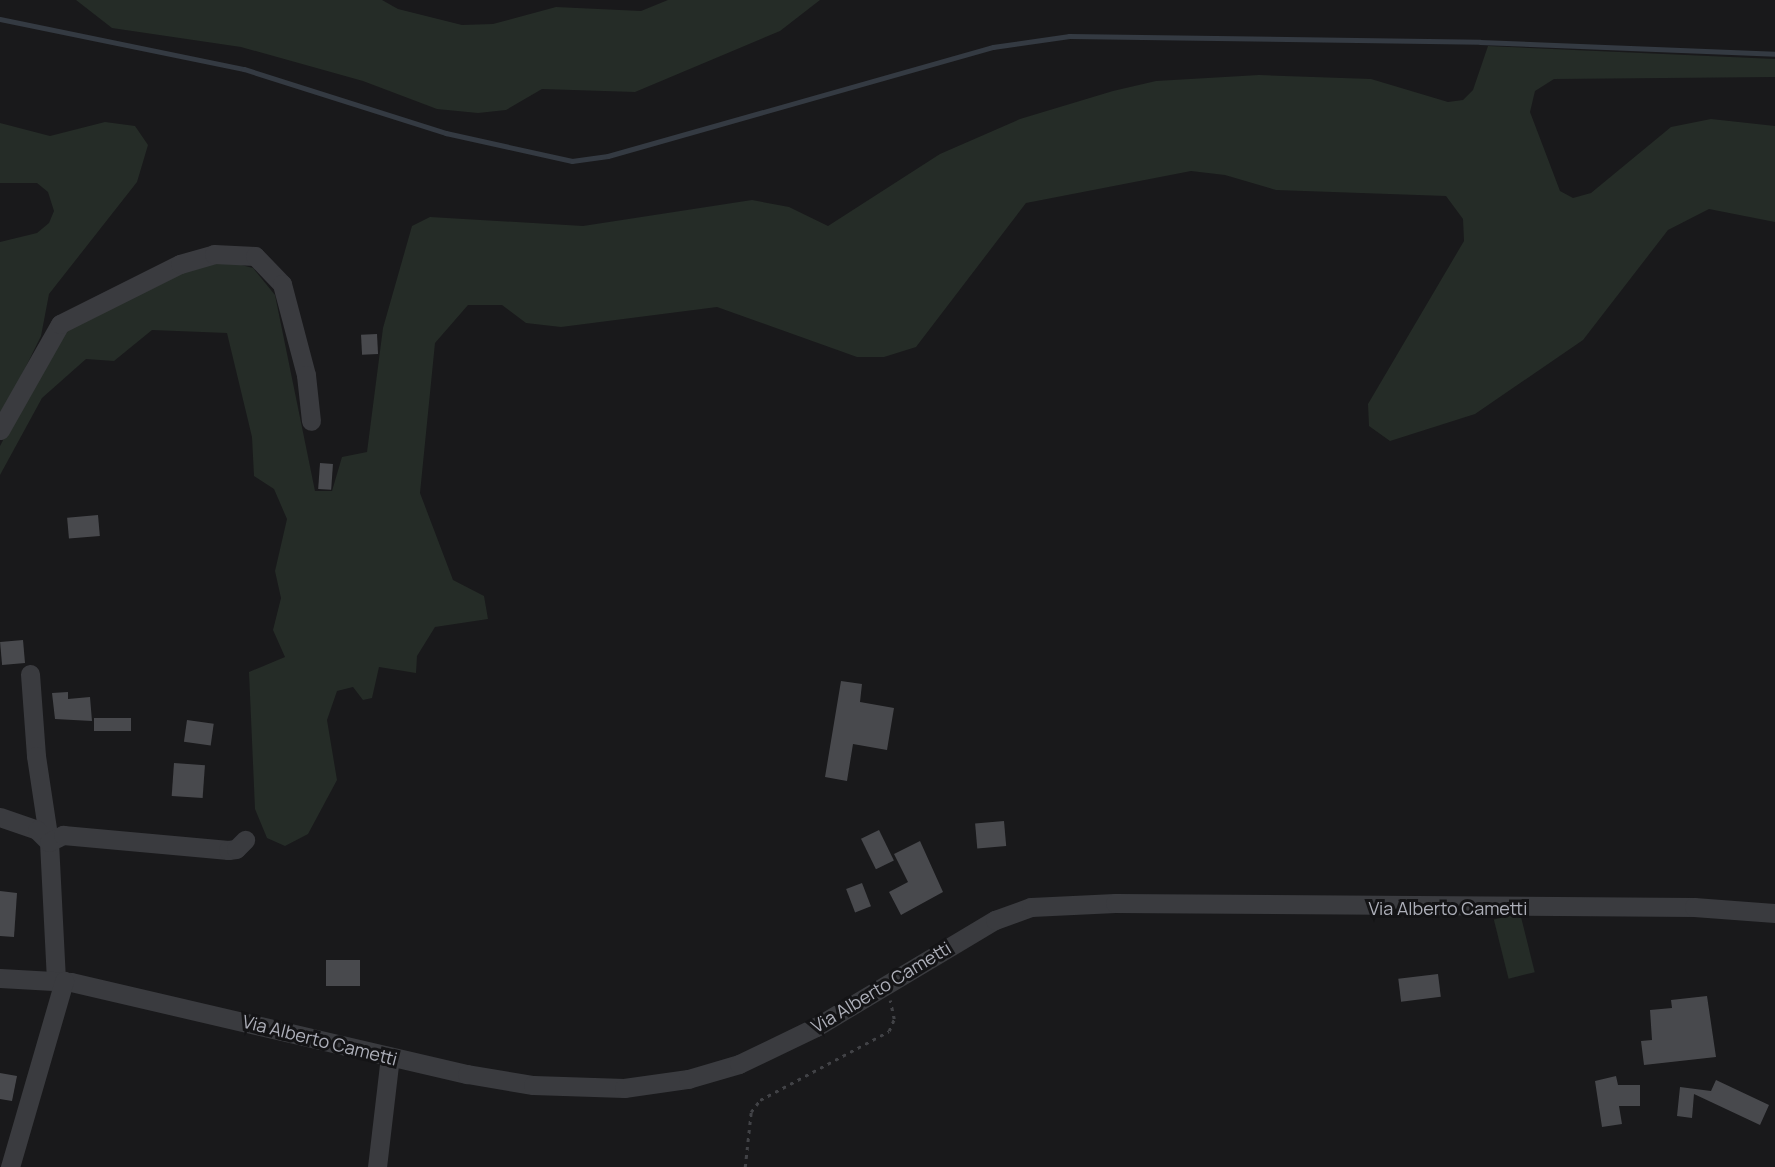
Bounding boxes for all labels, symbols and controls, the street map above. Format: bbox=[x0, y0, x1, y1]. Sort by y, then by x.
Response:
street label: Via Alberto Cametti bbox=[1369, 897, 1527, 919]
street label: Via Alberto Cametti bbox=[807, 937, 955, 1037]
street label: Via Alberto Cametti bbox=[240, 1010, 400, 1070]

